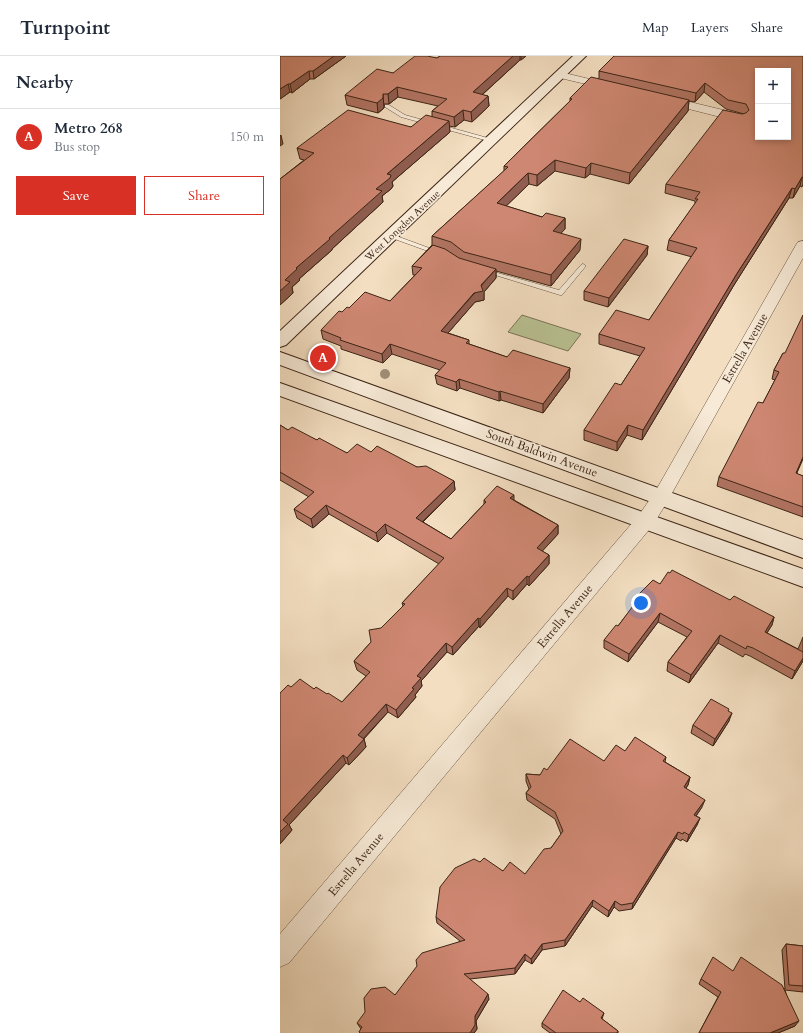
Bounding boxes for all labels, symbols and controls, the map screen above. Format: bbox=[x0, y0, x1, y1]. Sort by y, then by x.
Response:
text: Turnpoint bbox=[20, 15, 110, 41]
text: Map bbox=[642, 18, 669, 37]
text: Layers bbox=[691, 18, 729, 37]
text: Share bbox=[751, 18, 783, 37]
map controls bbox=[755, 68, 791, 140]
button: + bbox=[755, 68, 791, 104]
text: Nearby bbox=[16, 71, 73, 94]
button: − bbox=[755, 104, 791, 140]
text: Metro 268 bbox=[54, 118, 123, 138]
text: A bbox=[24, 128, 34, 146]
text: 150 m bbox=[230, 128, 264, 146]
text: Bus stop bbox=[54, 138, 100, 156]
button: Save bbox=[16, 176, 136, 215]
button: Share bbox=[144, 176, 264, 215]
street label: West Longden Avenue bbox=[361, 187, 444, 265]
street label: Estrella Avenue bbox=[718, 310, 772, 386]
pin: A bbox=[310, 343, 336, 373]
street label: South Baldwin Avenue bbox=[484, 425, 600, 481]
street label: Estrella Avenue bbox=[534, 581, 596, 651]
your location bbox=[631, 593, 651, 613]
street label: Estrella Avenue bbox=[325, 829, 387, 899]

